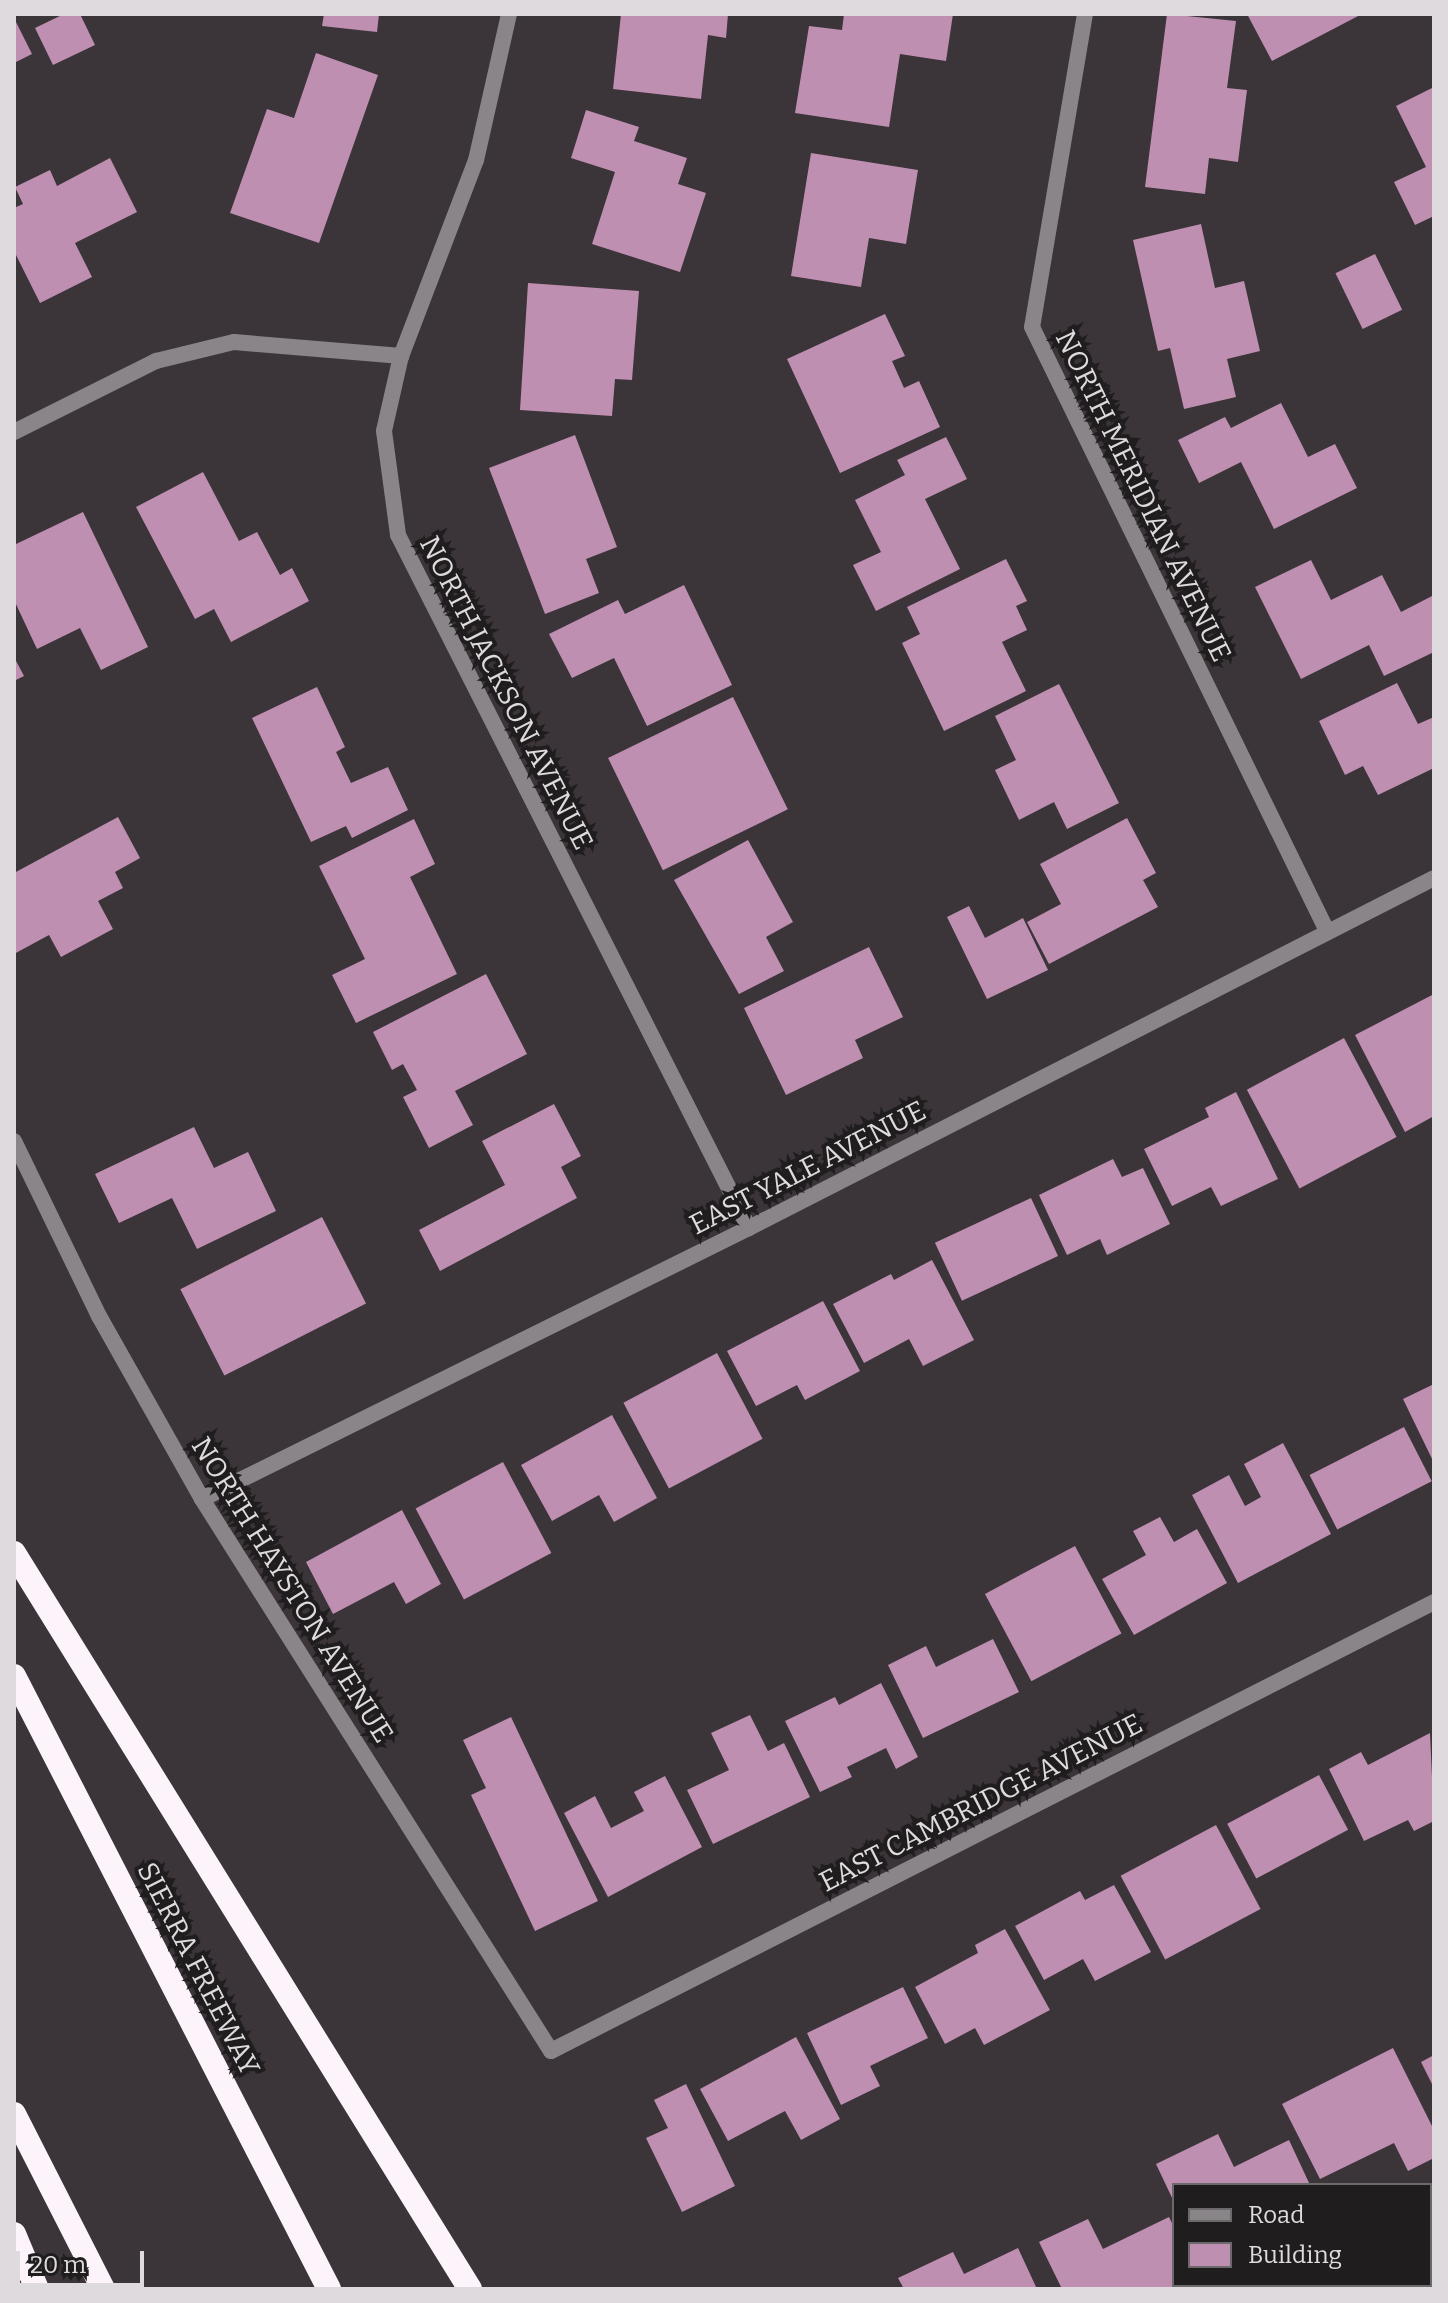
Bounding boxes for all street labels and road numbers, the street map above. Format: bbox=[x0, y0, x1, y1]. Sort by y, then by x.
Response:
street label: NORTH MERIDIAN AVENUE bbox=[1048, 325, 1238, 667]
street label: NORTH JACKSON AVENUE bbox=[412, 531, 600, 855]
street label: EAST YALE AVENUE bbox=[684, 1094, 932, 1242]
street label: NORTH HAYSTON AVENUE bbox=[184, 1431, 400, 1749]
street label: EAST CAMBRIDGE AVENUE bbox=[814, 1707, 1148, 1899]
street label: SIERRA FREEWAY bbox=[130, 1857, 266, 2081]

